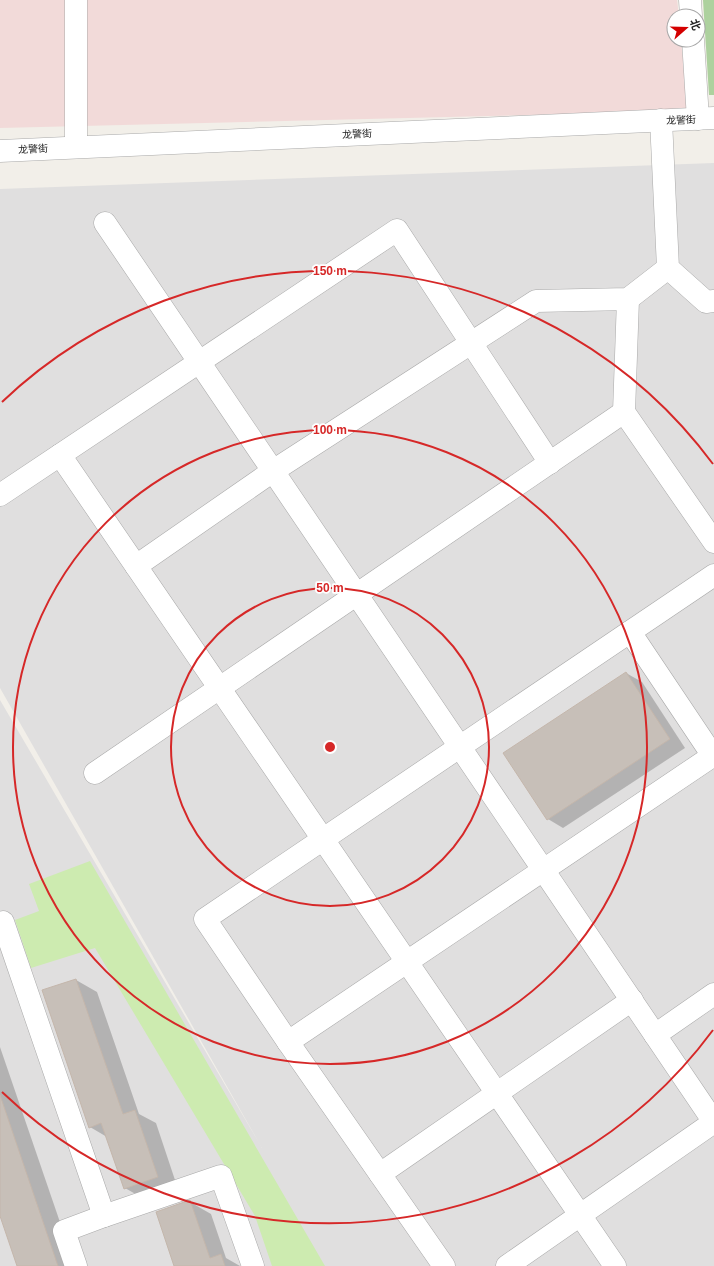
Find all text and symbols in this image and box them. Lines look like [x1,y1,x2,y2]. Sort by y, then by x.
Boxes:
north arrow [666,8,706,48]
text: 北 [688,17,703,32]
street label: 龙警街 [666,114,696,126]
street label: 龙警街 [342,128,372,140]
street label: 龙警街 [18,143,48,155]
text: 150 m [313,264,347,278]
text: 100 m [313,423,347,437]
text: 50 m [316,581,344,595]
centre of rings [323,740,337,754]

